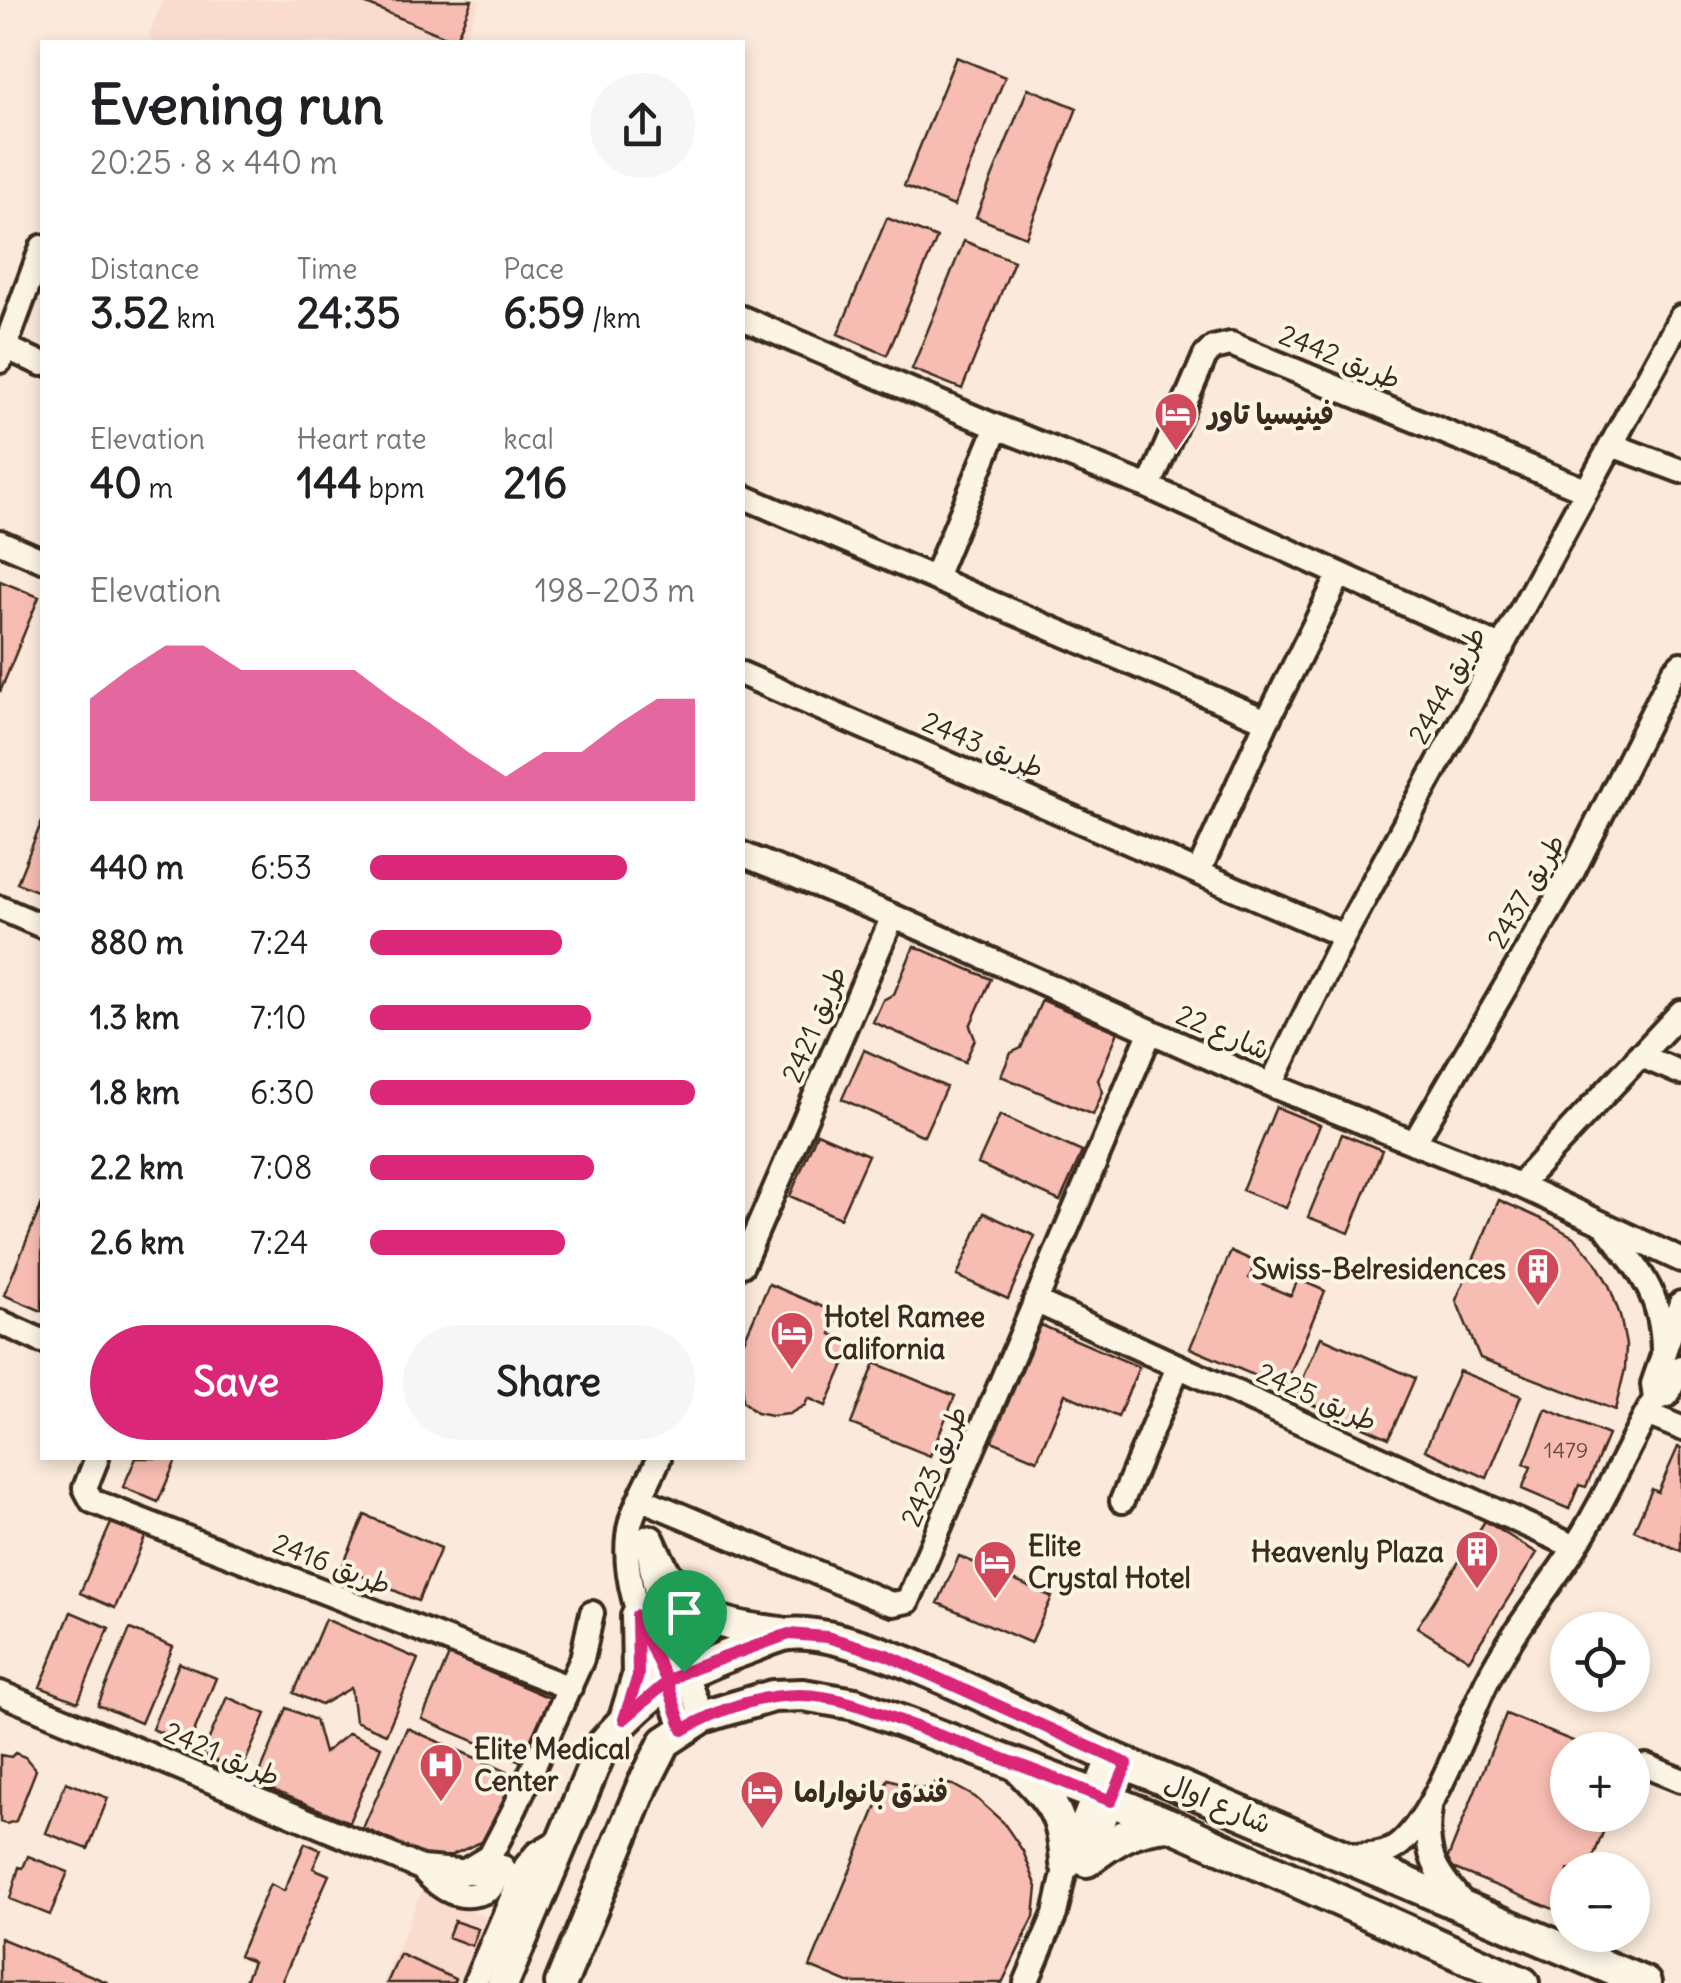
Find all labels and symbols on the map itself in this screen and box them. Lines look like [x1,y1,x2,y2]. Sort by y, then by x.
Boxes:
street label: طريق 2442 [1274,316,1406,398]
hotel icon: فينيسيا تاور [1153,391,1199,452]
place label: فينيسيا تاور [1205,396,1334,432]
street label: طريق 2444 [1400,620,1494,750]
street label: طريق 2443 [917,703,1049,787]
street label: طريق 2437 [1479,827,1573,955]
street label: طريق 2421 [773,960,855,1088]
street label: شارع 22 [1170,996,1275,1070]
building icon: Swiss-Belresidences [1515,1246,1561,1307]
place label: Swiss-Belresidences [1252,1251,1506,1287]
place label: Hotel Ramee California [824,1299,985,1367]
hotel icon: Hotel Ramee California [769,1310,815,1371]
street label: طريق 2425 [1251,1355,1383,1439]
street label: طريق 2423 [892,1400,976,1532]
house number: 1479 [1544,1436,1588,1464]
street label: طريق 2416 [268,1525,396,1603]
place label: Elite Crystal Hotel [1028,1528,1191,1596]
building icon: Heavenly Plaza [1454,1529,1500,1590]
place label: Heavenly Plaza [1251,1534,1444,1570]
hotel icon: Elite Crystal Hotel [972,1539,1018,1600]
pin [642,1570,727,1673]
street label: طريق 2421 [158,1713,286,1795]
place label: Elite Medical Center [474,1731,631,1799]
hospital icon: Elite Medical Center [418,1742,464,1803]
street label: شارع اوال [1158,1764,1277,1843]
hotel icon: فندق بانواراما [739,1769,785,1830]
place label: فندق بانواراما [794,1774,948,1811]

